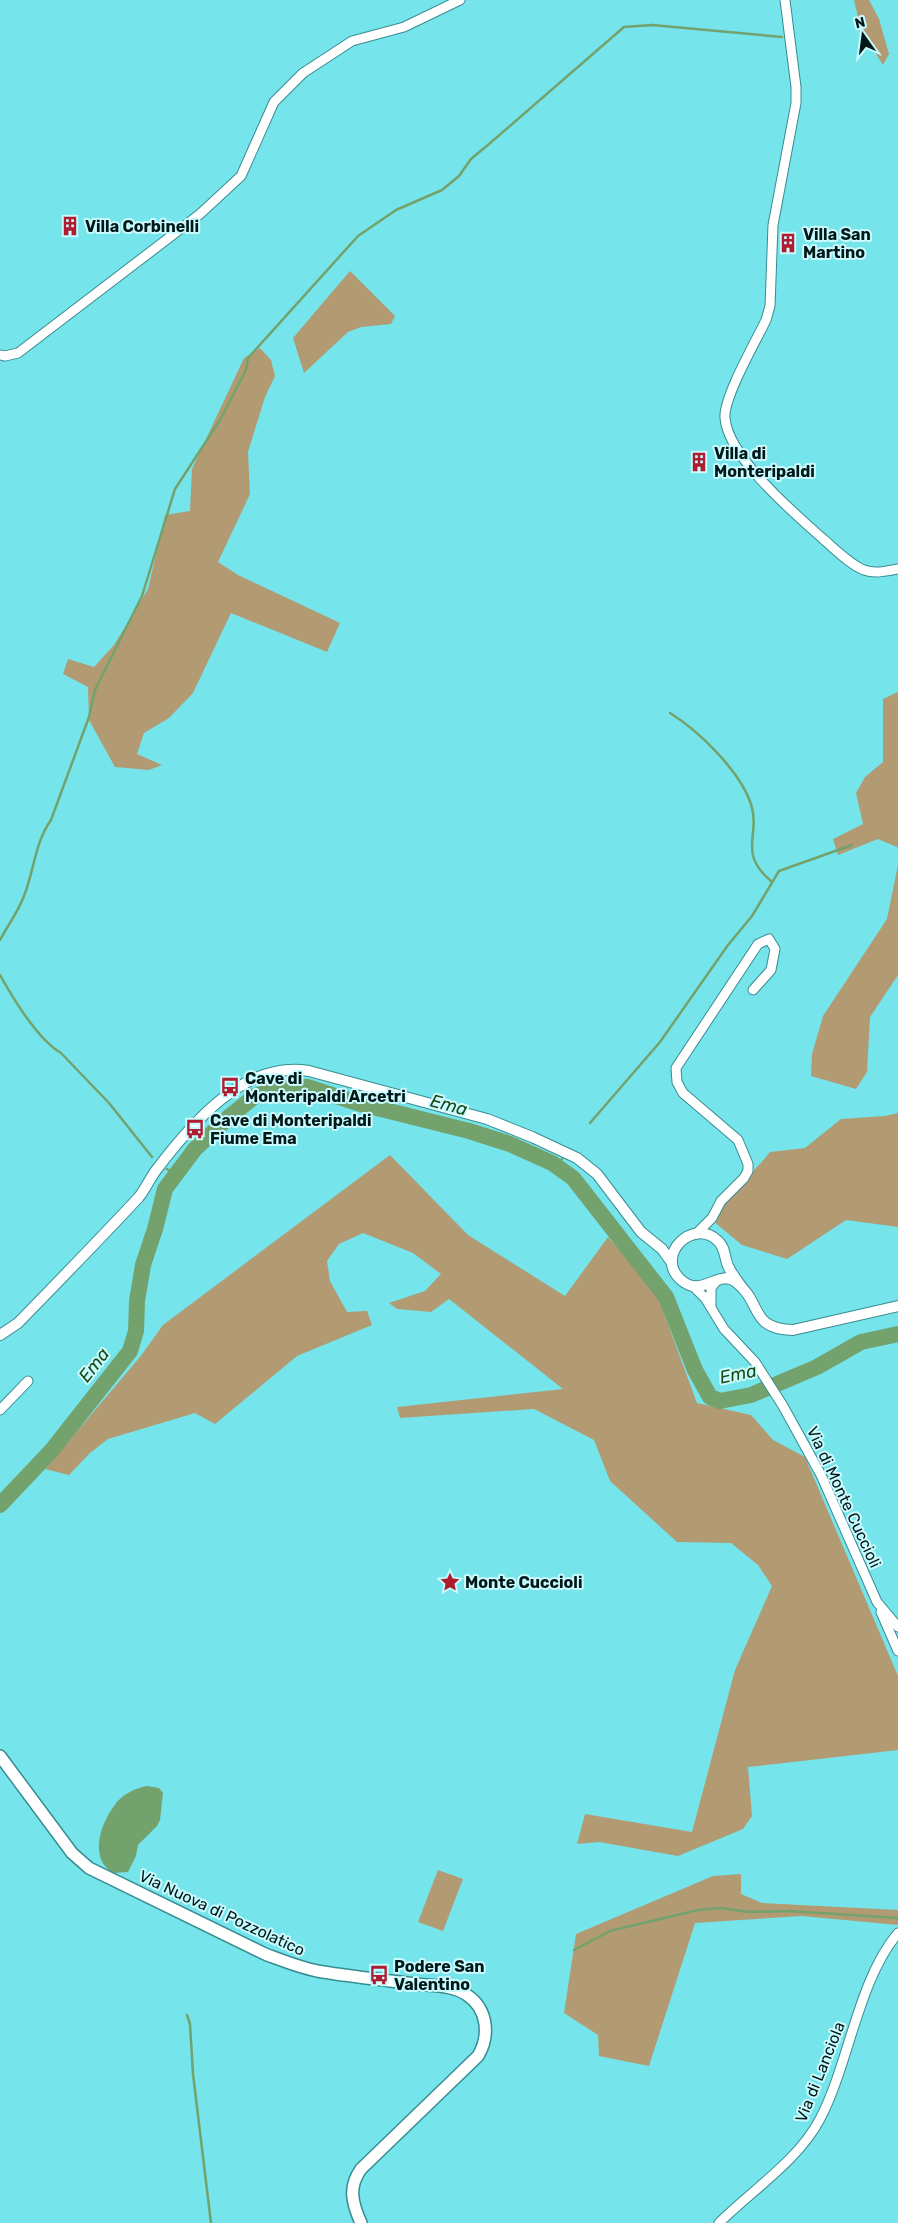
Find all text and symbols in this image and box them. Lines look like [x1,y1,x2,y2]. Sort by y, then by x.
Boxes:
north arrow [838,10,888,60]
text: N [853,13,867,32]
building icon: Villa Corbinelli [59,215,81,237]
place label: Villa Corbinelli [85,217,199,236]
place label: Villa San Martino [803,225,871,262]
building icon: Villa San Martino [777,232,799,254]
place label: Villa di Monteripaldi [714,444,815,481]
building icon: Villa di Monteripaldi [688,451,710,473]
place label: Cave di Monteripaldi Arcetri [245,1069,406,1106]
bus stop icon: Cave di Monteripaldi Arcetri [219,1076,241,1098]
water label: Ema [428,1090,470,1121]
place label: Cave di Monteripaldi Fiume Ema [210,1111,371,1148]
bus stop icon: Cave di Monteripaldi Fiume Ema [184,1118,206,1140]
water label: Ema [74,1343,114,1387]
water label: Ema [717,1359,759,1389]
street label: Via di Monte Cuccioli [803,1423,885,1571]
place icon: Monte Cuccioli [439,1571,461,1593]
place label: Monte Cuccioli [465,1573,582,1592]
street label: Via Nuova di Pozzolatico [136,1866,308,1960]
place label: Podere San Valentino [394,1957,485,1994]
bus stop icon: Podere San Valentino [368,1964,390,1986]
street label: Via di Lanciola [791,2019,849,2125]

